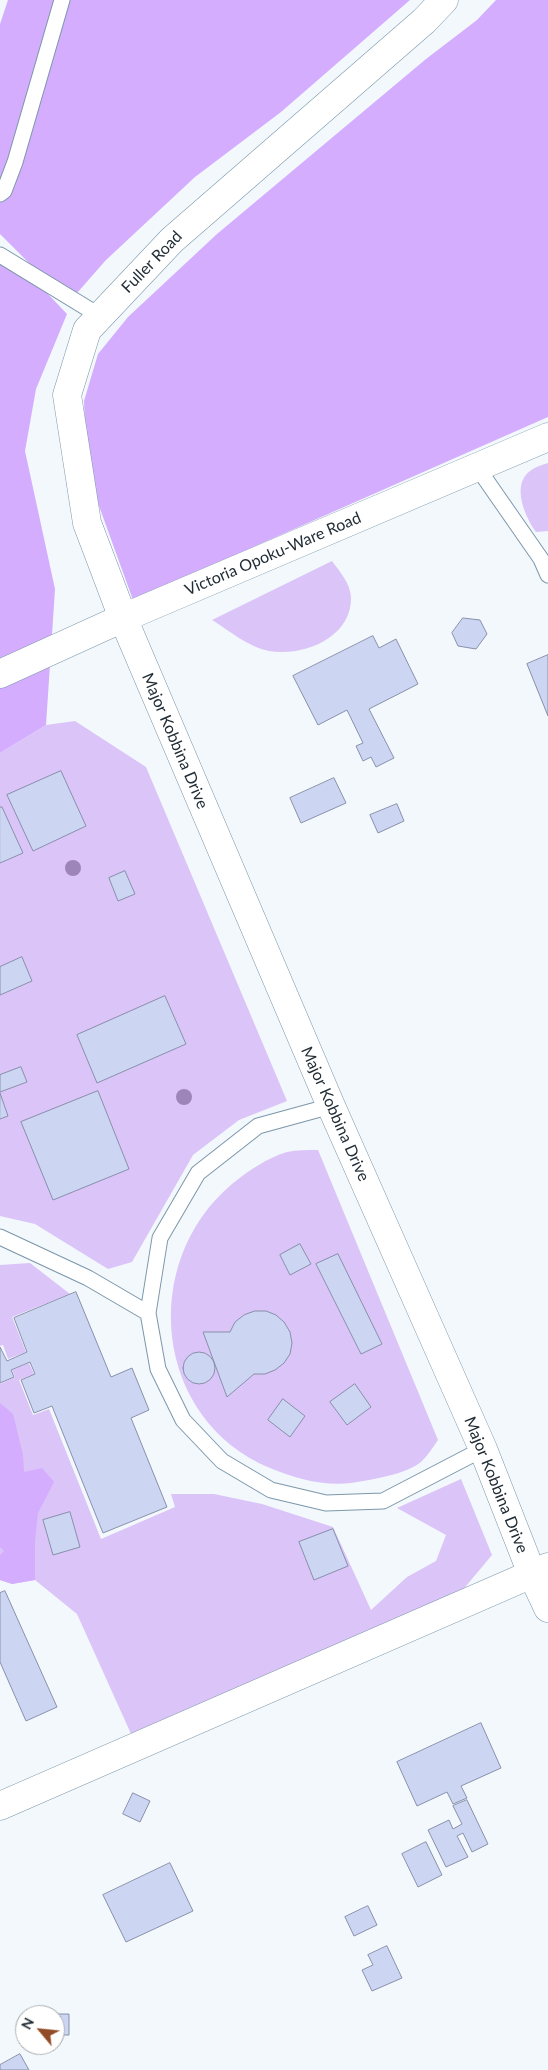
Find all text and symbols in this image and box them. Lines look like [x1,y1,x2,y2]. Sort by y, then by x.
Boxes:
street label: Fuller Road [118,227,186,297]
street label: Victoria Opoku-Ware Road [182,508,364,600]
street label: Major Kobbina Drive [138,670,212,812]
street label: Major Kobbina Drive [297,1044,373,1184]
street label: Major Kobbina Drive [460,1414,532,1556]
north arrow [15,2005,65,2055]
text: N [17,2014,37,2032]

